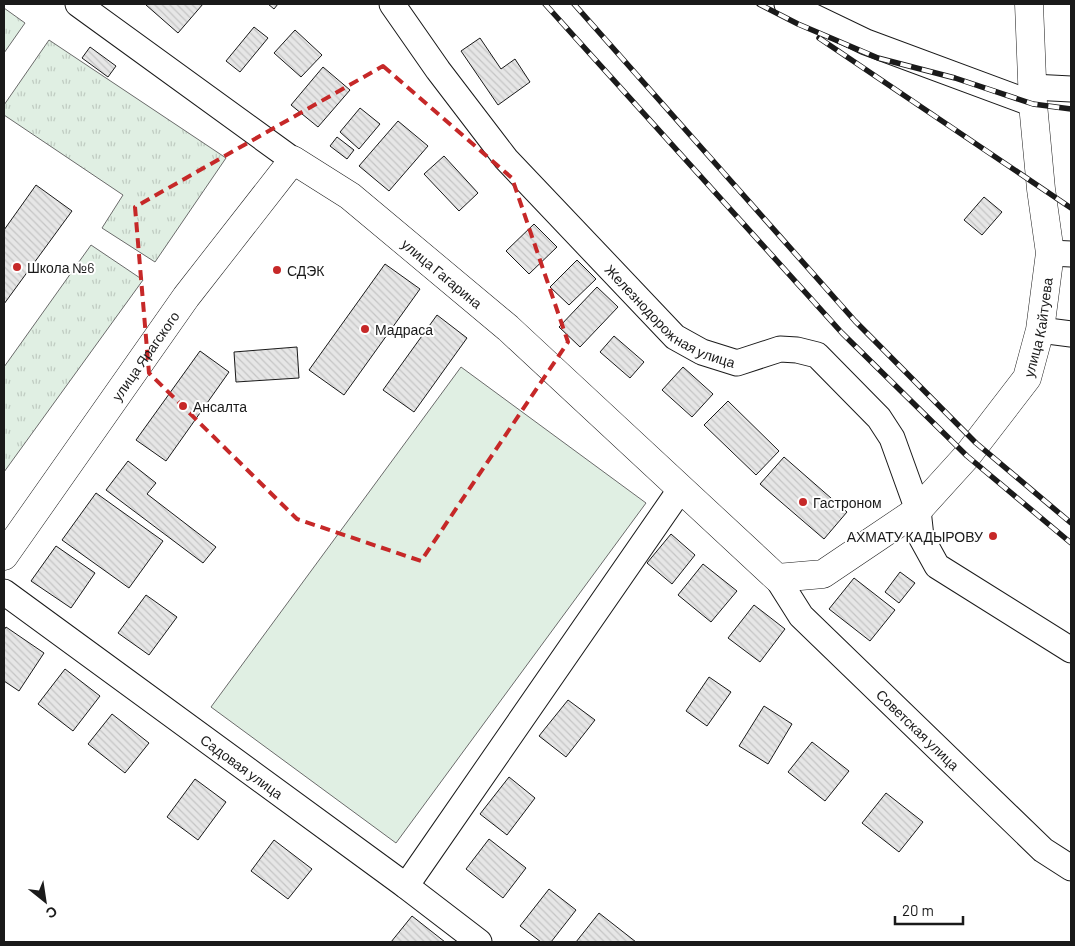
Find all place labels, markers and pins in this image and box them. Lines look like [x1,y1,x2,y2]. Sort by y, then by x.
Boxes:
place label: Школа №6 [27,259,95,276]
marker: Школа №6 [11,261,23,273]
place label: СДЭК [287,262,325,279]
marker: СДЭК [271,264,283,276]
place label: Мадраса [375,321,433,338]
marker: Мадраса [359,323,371,335]
place label: Ансалта [193,398,247,415]
marker: Ансалта [177,400,189,412]
place label: Гастроном [813,494,882,511]
marker: Гастроном [797,496,809,508]
place label: АХМАТУ КАДЫРОВУ [847,528,983,545]
marker: АХМАТУ КАДЫРОВУ [987,530,999,542]

